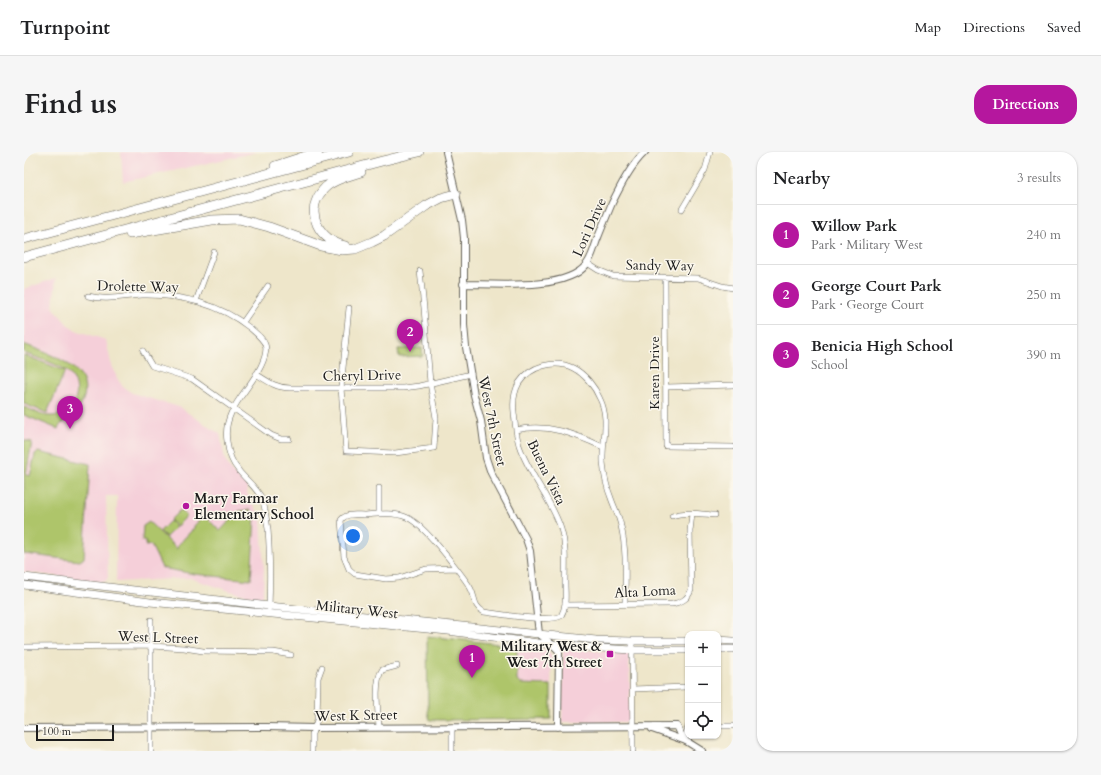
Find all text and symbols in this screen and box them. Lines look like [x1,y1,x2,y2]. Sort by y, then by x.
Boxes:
text: Turnpoint [20,15,110,41]
text: Map [915,18,941,37]
text: Directions [963,18,1025,37]
text: Saved [1047,18,1081,37]
text: Find us [24,85,117,123]
button: Directions [974,85,1077,124]
text: Nearby [773,167,830,190]
text: 3 results [1017,169,1061,187]
street label: Lori Drive [568,195,611,260]
text: Willow Park [811,216,897,236]
text: 1 [783,226,789,244]
text: 240 m [1027,226,1061,244]
text: Park · Military West [811,236,923,254]
street label: Sandy Way [626,255,695,276]
street label: Drolette Way [97,276,180,297]
text: George Court Park [811,276,942,296]
text: 2 [783,286,789,304]
text: 250 m [1027,286,1061,304]
text: Park · George Court [811,296,924,314]
pin: 2 [397,319,423,352]
street label: Karen Drive [645,336,664,410]
text: Benicia High School [811,336,953,356]
text: 3 [783,346,789,364]
text: 390 m [1027,346,1061,364]
text: School [811,356,848,374]
street label: Cheryl Drive [323,365,401,386]
street label: West 7th Street [474,373,511,468]
pin: 3 [57,396,83,429]
street label: Buena Vista [523,436,571,508]
place label: Mary Farmar Elementary School [194,489,314,524]
marker: Mary Farmar Elementary School [181,501,191,511]
your location [343,526,363,546]
street label: Alta Loma [614,580,676,603]
street label: Military West [315,596,399,623]
street label: West L Street [116,627,199,648]
map controls [685,631,721,739]
button: + [685,631,721,667]
place label: Military West & West 7th Street [500,637,602,672]
pin: 1 [459,645,485,678]
marker: Military West & West 7th Street [605,649,615,659]
button: − [685,667,721,703]
button: locate [685,703,721,739]
street label: West K Street [314,705,398,726]
scale bar [36,723,114,742]
text: 100 m [42,724,71,739]

